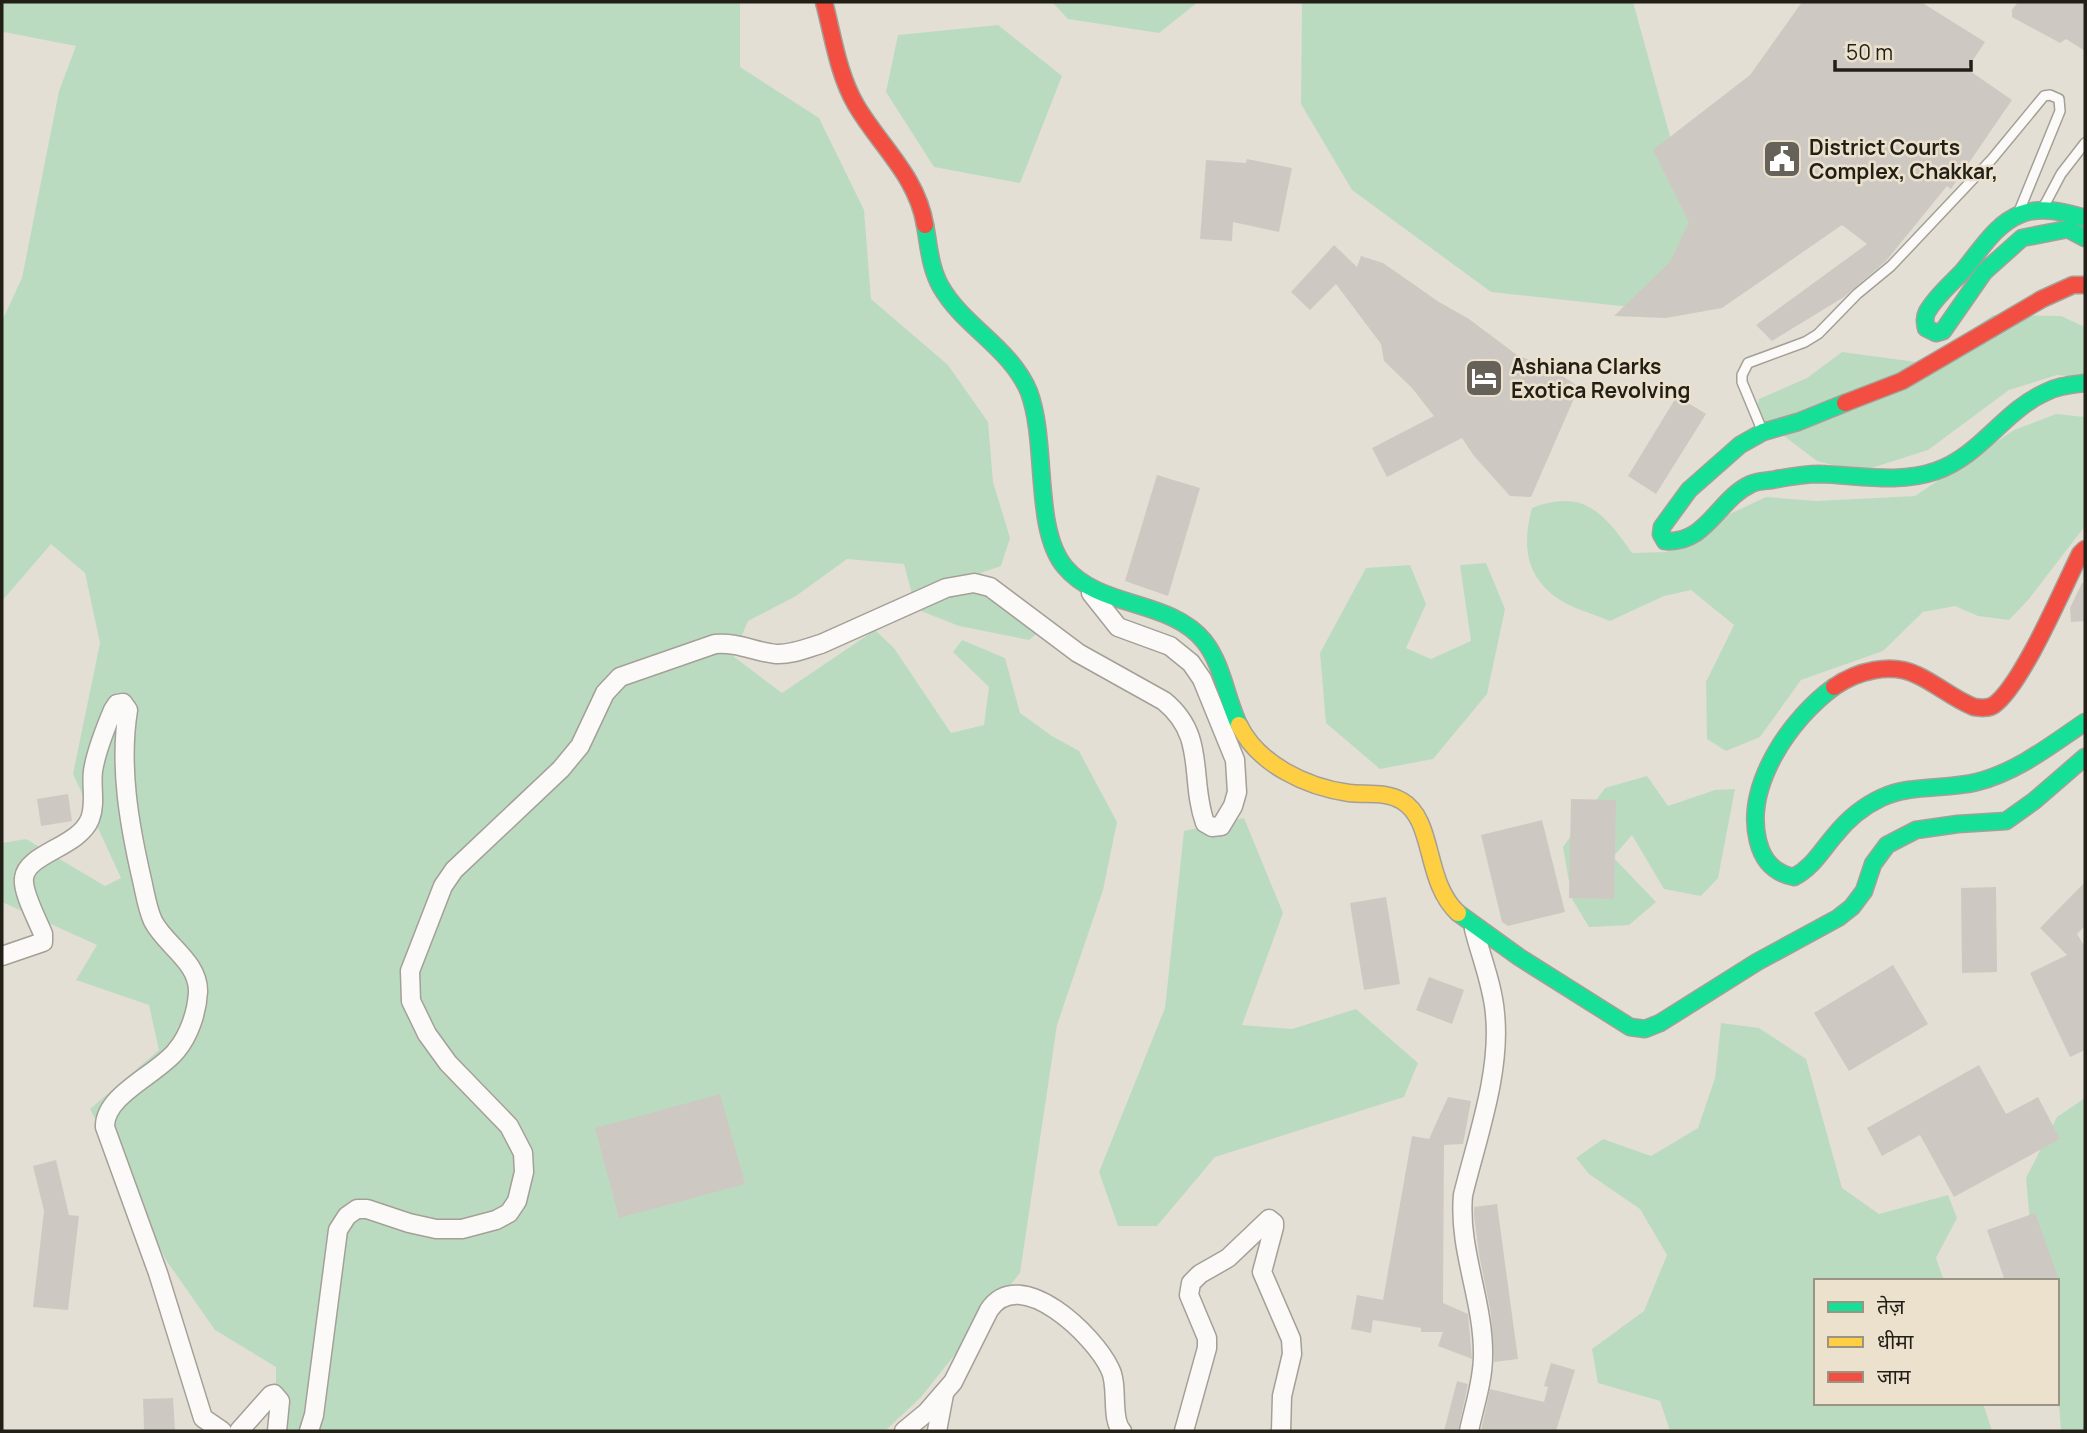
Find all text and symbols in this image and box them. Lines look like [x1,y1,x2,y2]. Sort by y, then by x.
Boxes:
scale bar [1835,28,1972,72]
text: 50 m [1846,38,1893,66]
place label: District Courts Complex, Chakkar, [1809,133,1998,185]
public building icon: District Courts Complex, Chakkar, [1761,138,1803,180]
place label: Ashiana Clarks Exotica Revolving [1511,352,1690,404]
hotel icon: Ashiana Clarks Exotica Revolving [1463,357,1505,399]
legend [1814,1279,2059,1405]
text: तेज़ [1877,1292,1905,1320]
text: धीमा [1877,1327,1914,1355]
text: जाम [1877,1362,1911,1390]

